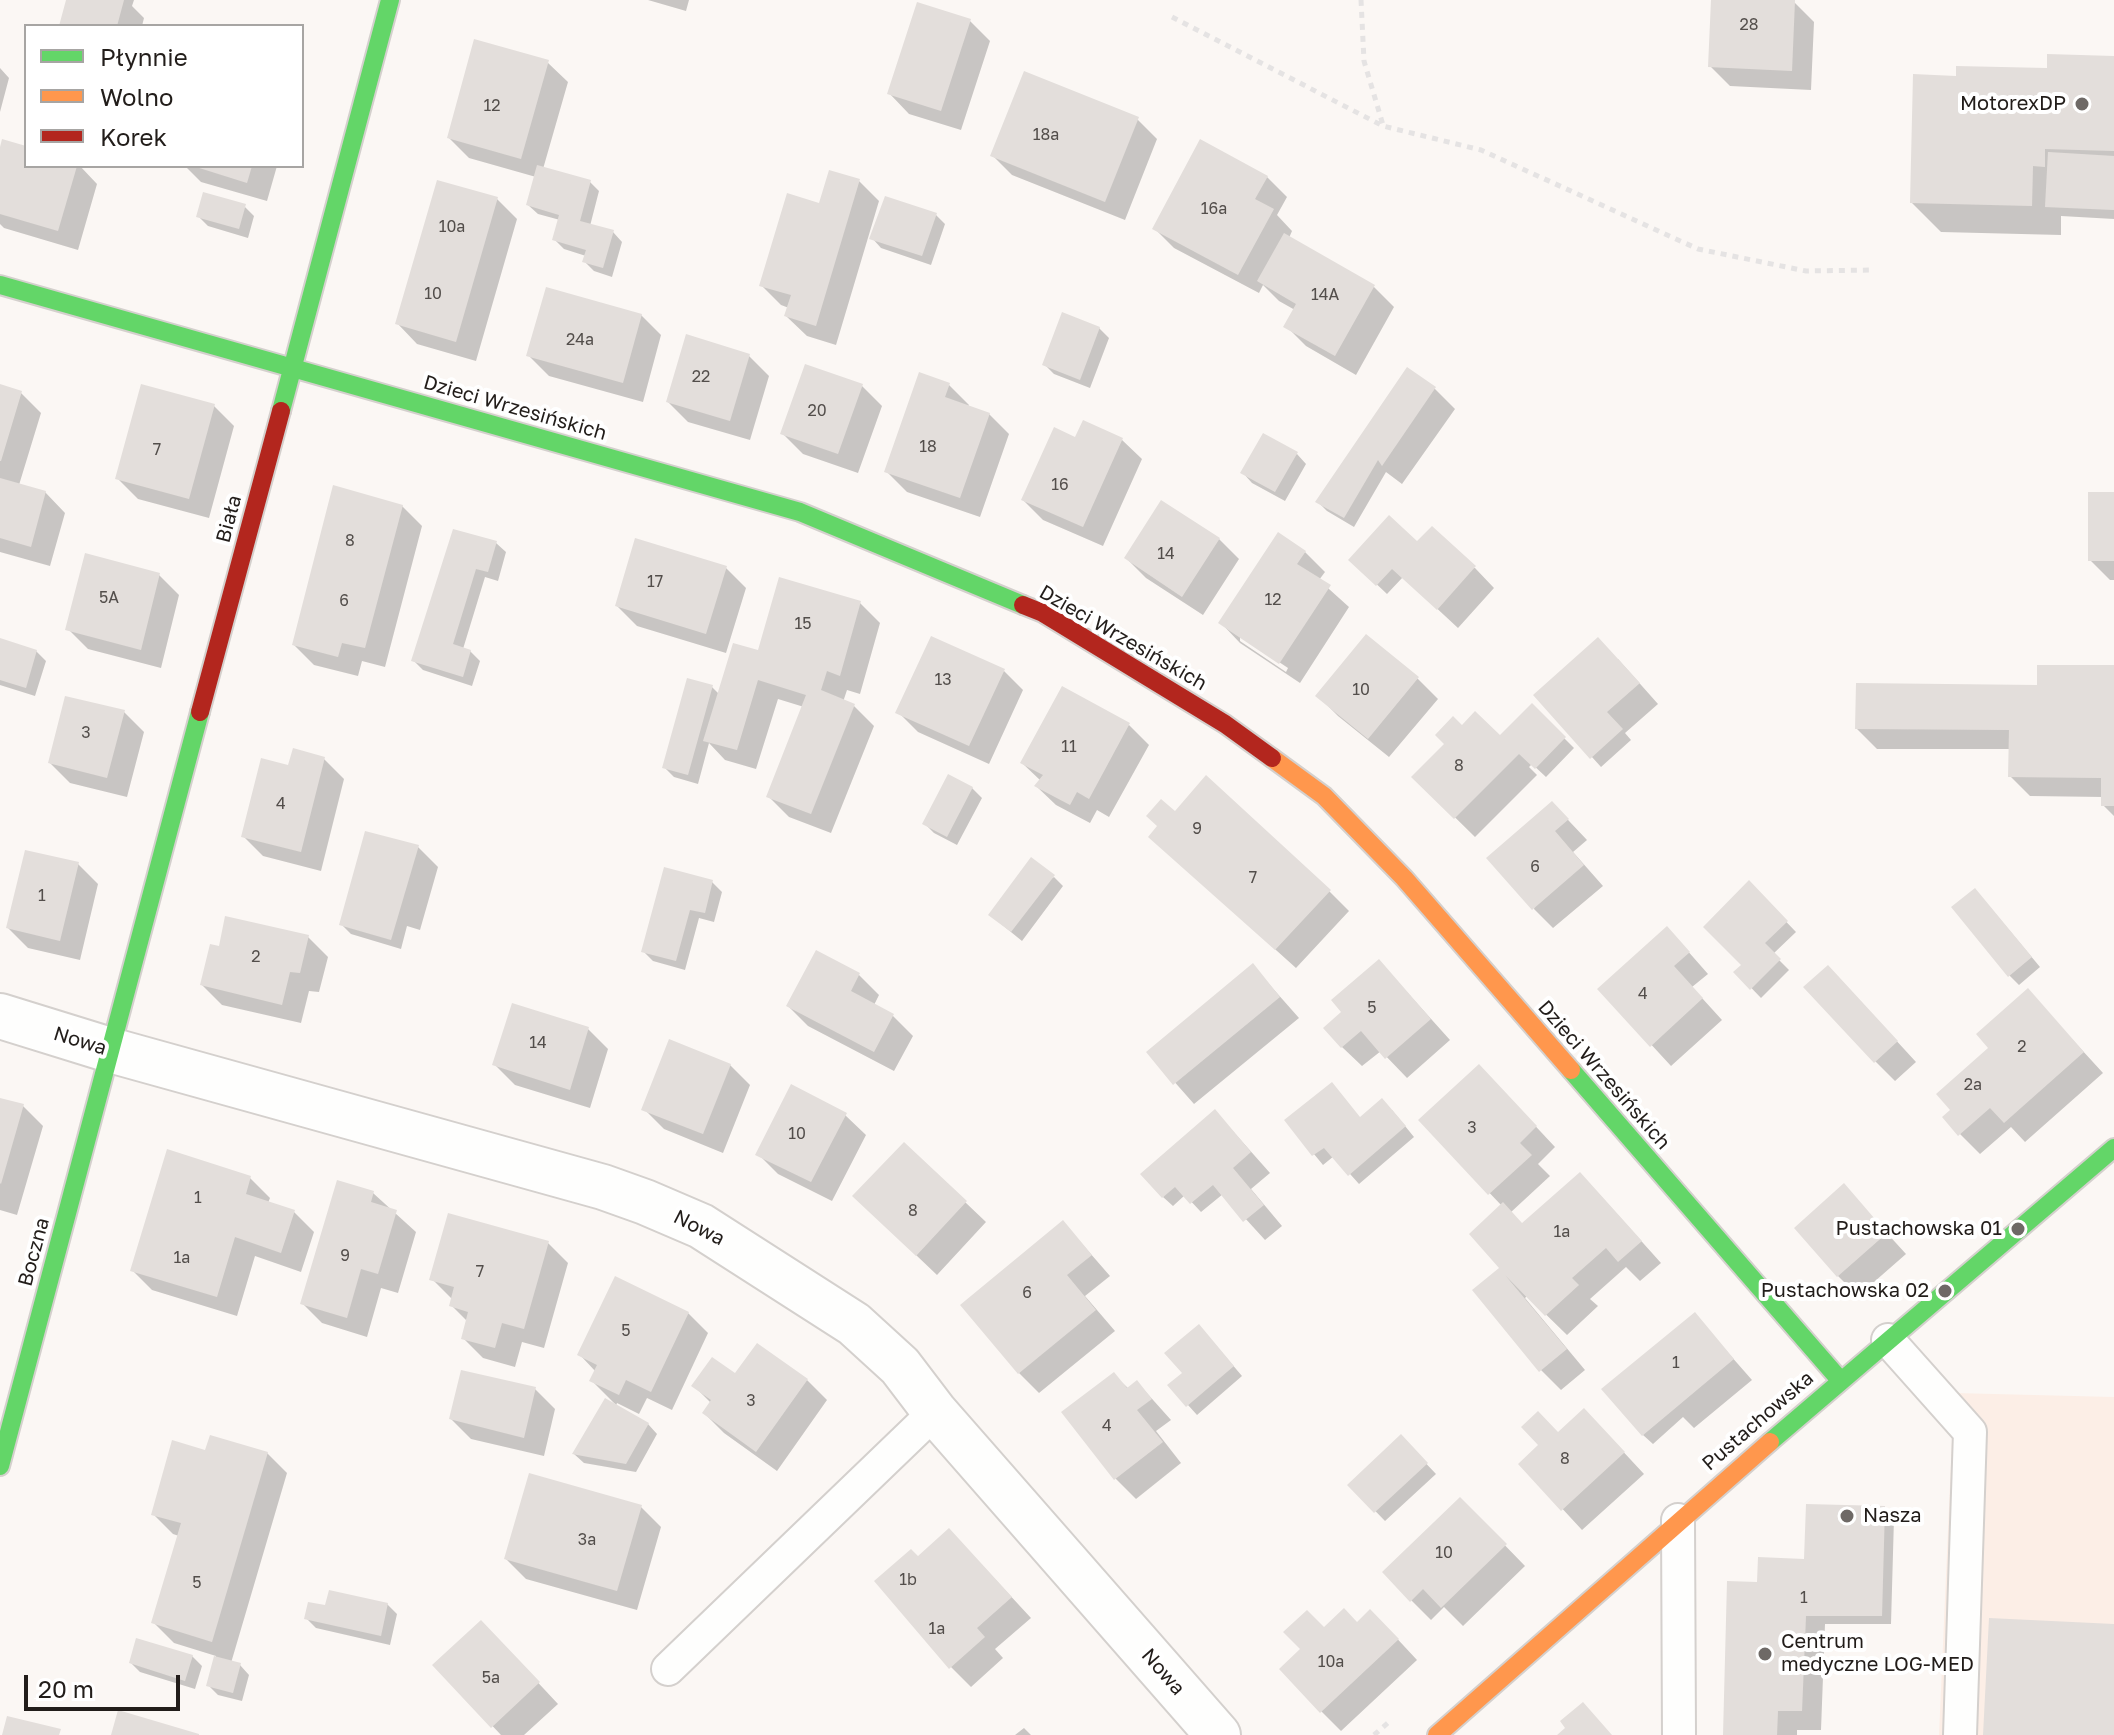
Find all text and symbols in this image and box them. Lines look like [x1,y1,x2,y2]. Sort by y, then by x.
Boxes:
house number: 28 [1739,15,1759,35]
legend [24,24,304,168]
text: Płynnie [100,42,188,71]
text: Wolno [100,82,173,111]
place label: MotorexDP [1960,92,2066,116]
marker: MotorexDP [2073,95,2091,113]
house number: 12 [483,96,501,116]
text: Korek [100,122,167,151]
house number: 18a [1033,125,1059,145]
house number: 16a [1201,199,1227,219]
house number: 10a [439,217,465,237]
house number: 10 [424,284,442,304]
house number: 14A [1311,285,1339,305]
house number: 24a [566,330,594,350]
house number: 22 [692,367,710,387]
street label: Dzieci Wrzesińskich [421,370,609,446]
house number: 20 [807,401,827,421]
house number: 18 [919,437,937,457]
house number: 7 [153,440,161,460]
house number: 16 [1051,475,1069,495]
street label: Biała [211,493,247,545]
house number: 8 [345,531,355,551]
house number: 14 [1157,544,1175,564]
house number: 17 [647,572,663,592]
street label: Dzieci Wrzesińskich [1035,580,1211,696]
house number: 5A [99,588,119,608]
house number: 12 [1264,590,1282,610]
house number: 6 [339,591,349,611]
house number: 15 [794,614,812,634]
house number: 13 [934,670,952,690]
house number: 10 [1352,680,1370,700]
house number: 3 [81,723,91,743]
house number: 11 [1061,737,1077,757]
house number: 8 [1454,756,1464,776]
house number: 4 [276,794,286,814]
house number: 9 [1192,819,1202,839]
house number: 6 [1530,857,1540,877]
house number: 7 [1249,868,1257,888]
house number: 1 [38,886,46,906]
house number: 2 [251,947,261,967]
house number: 4 [1638,984,1648,1004]
street label: Dzieci Wrzesińskich [1533,996,1675,1154]
house number: 5 [1367,998,1377,1018]
street label: Nowa [51,1022,109,1060]
house number: 14 [529,1033,547,1053]
house number: 2 [2017,1037,2027,1057]
house number: 2a [1964,1075,1982,1095]
house number: 3 [1467,1118,1477,1138]
house number: 10 [788,1124,806,1144]
house number: 1 [194,1188,202,1208]
house number: 8 [908,1201,918,1221]
street label: Nowa [669,1205,729,1251]
street label: Boczna [13,1215,55,1289]
place label: Pustachowska 01 [1836,1217,2002,1241]
marker: Pustachowska 01 [2009,1220,2027,1238]
house number: 1a [1554,1222,1570,1242]
house number: 9 [340,1246,350,1266]
house number: 1a [174,1248,190,1268]
house number: 7 [476,1262,484,1282]
place label: Pustachowska 02 [1761,1279,1929,1303]
marker: Pustachowska 02 [1936,1282,1954,1300]
house number: 6 [1022,1283,1032,1303]
house number: 5 [621,1321,631,1341]
house number: 1 [1672,1353,1680,1373]
street label: Pustachowska [1698,1366,1818,1476]
house number: 3 [746,1391,756,1411]
house number: 4 [1102,1416,1112,1436]
house number: 8 [1560,1449,1570,1469]
place label: Nasza [1863,1504,1922,1528]
marker: Nasza [1838,1507,1856,1525]
house number: 3a [578,1530,596,1550]
house number: 10 [1435,1543,1453,1563]
house number: 1b [899,1570,917,1590]
house number: 5 [192,1573,202,1593]
house number: 1 [1800,1588,1808,1608]
house number: 1a [929,1619,945,1639]
place label: Centrum medyczne LOG-MED [1781,1630,1974,1677]
street label: Nowa [1136,1644,1190,1700]
marker: Centrum medyczne LOG-MED [1756,1645,1774,1663]
house number: 10a [1318,1652,1344,1672]
scale bar [28,1659,184,1709]
house number: 5a [482,1668,500,1688]
text: 20 m [38,1674,94,1703]

